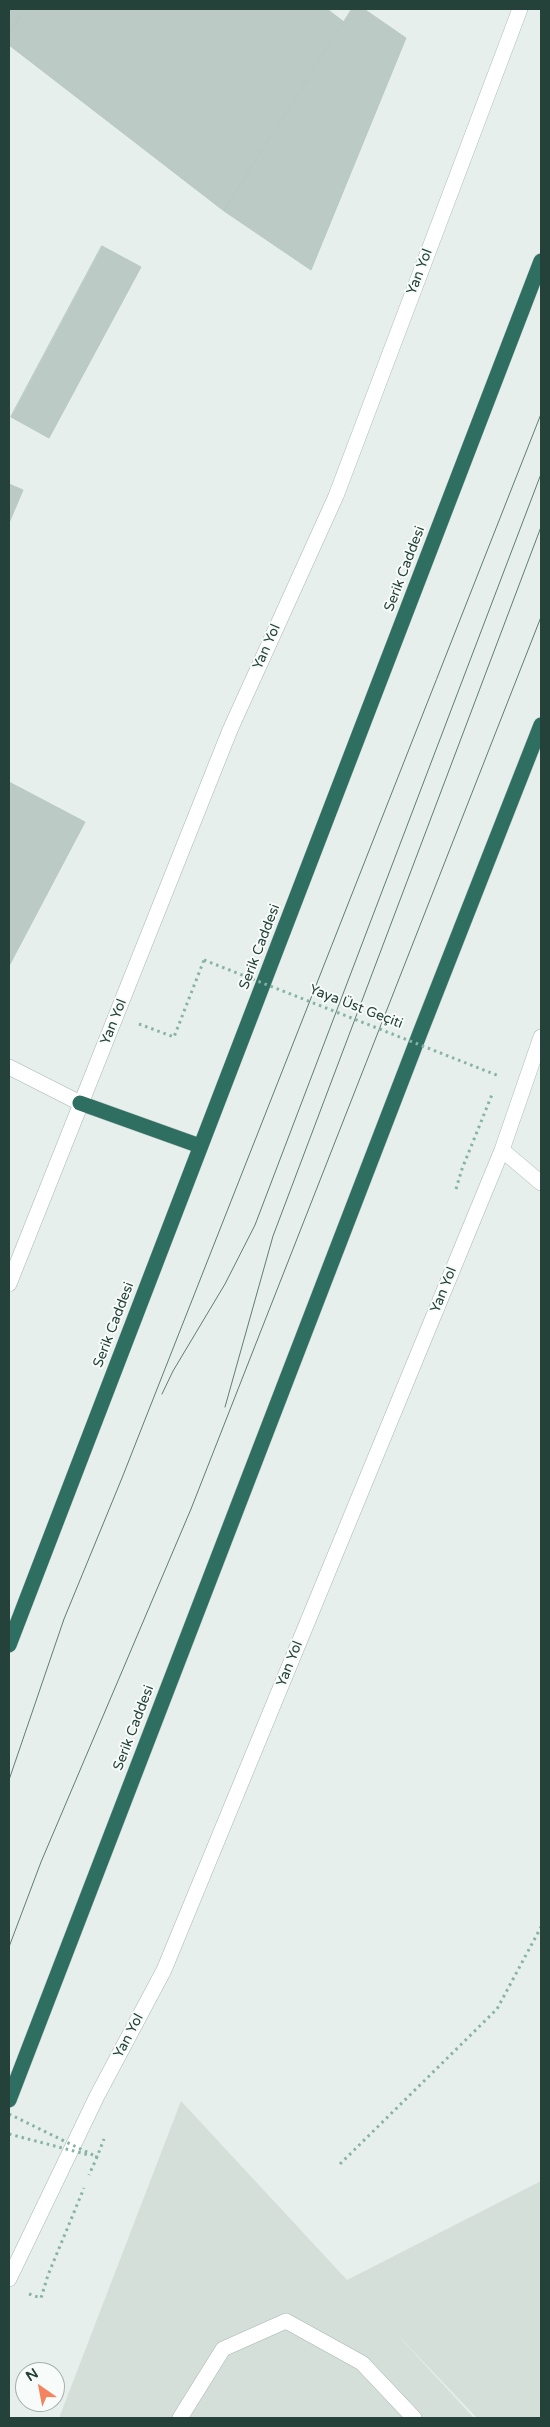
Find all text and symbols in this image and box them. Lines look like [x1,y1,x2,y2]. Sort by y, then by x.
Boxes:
street label: Yan Yol [404,247,436,297]
street label: Serik Caddesi [381,524,429,614]
street label: Yan Yol [250,622,284,672]
street label: Serik Caddesi [236,902,284,992]
street label: Yaya Üst Geçiti [307,981,405,1033]
street label: Yan Yol [97,997,131,1047]
street label: Yan Yol [427,1265,461,1315]
street label: Serik Caddesi [90,1280,138,1370]
street label: Yan Yol [273,1639,307,1689]
street label: Serik Caddesi [110,1683,158,1773]
street label: Yan Yol [110,2011,148,2061]
north arrow [15,2362,65,2412]
text: N [23,2365,41,2385]

